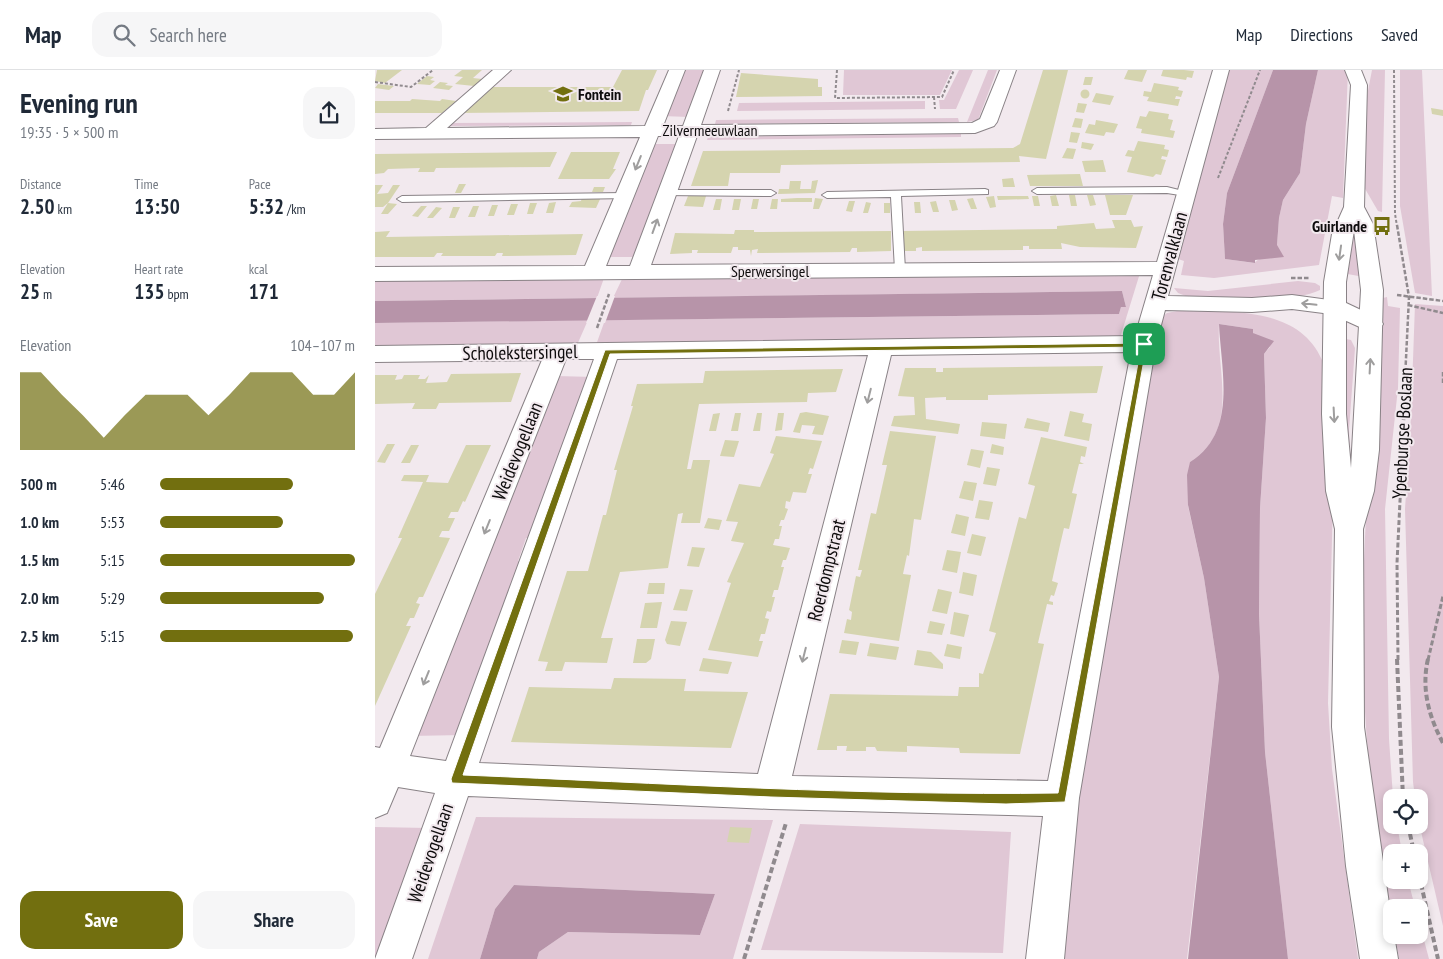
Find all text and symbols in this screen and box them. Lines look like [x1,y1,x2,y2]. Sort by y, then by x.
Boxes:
search box [92,12,442,57]
text: Map [25,19,62,50]
icon: search [110,21,138,49]
text: Search here [150,23,227,47]
text: Map [1236,23,1262,46]
text: Directions [1290,23,1353,46]
text: Saved [1381,23,1418,46]
school or university icon: Fontein [552,83,574,105]
text: Evening run [20,84,138,121]
place label: Fontein [578,84,621,104]
button: share [303,87,355,139]
street label: Zilvermeeuwlaan [663,120,757,140]
text: 19:35 · 5 × 500 m [20,122,118,142]
one-way arrow [632,156,641,171]
text: Distance [20,175,61,193]
text: Time [134,175,159,193]
text: Pace [249,175,271,193]
text: 2.50 [20,193,55,220]
text: 13:50 [134,193,180,220]
text: 5:32 [249,193,284,220]
text: km [55,200,72,218]
text: /km [284,200,306,218]
street label: Torenvalklaan [1146,209,1192,303]
bus stop icon: Guirlande [1371,215,1393,237]
place label: Guirlande [1312,216,1367,236]
one-way arrow [650,218,660,234]
one-way arrow [1334,245,1344,261]
text: Elevation [20,260,65,278]
text: Heart rate [134,260,183,278]
text: kcal [249,260,268,278]
street label: Sperwersingel [731,261,809,281]
text: 25 [20,278,40,305]
text: 135 [134,278,164,305]
text: 171 [249,278,279,305]
text: m [40,285,52,303]
text: bpm [164,285,189,303]
one-way arrow [1302,299,1318,309]
pin [1123,323,1165,365]
icon: arrive [1130,330,1158,358]
text: Elevation [20,335,71,355]
text: 104–107 m [290,335,355,355]
street label: Scholekstersingel [462,339,578,365]
one-way arrow [1365,358,1374,374]
street label: Ypenburgse Boslaan [1387,367,1417,499]
one-way arrow [864,387,874,403]
street label: Weidevogellaan [486,398,548,504]
one-way arrow [1329,406,1339,423]
text: 500 m [20,474,57,494]
text: 5:46 [100,474,125,494]
text: 1.0 km [20,512,59,532]
text: 5:53 [100,512,125,532]
street label: Roerdompstraat [802,516,850,623]
one-way arrow [481,519,491,534]
text: 1.5 km [20,550,59,570]
text: 5:15 [100,550,125,570]
text: 2.0 km [20,588,59,608]
text: 5:29 [100,588,125,608]
text: 2.5 km [20,626,59,646]
text: 5:15 [100,626,125,646]
one-way arrow [799,647,808,663]
one-way arrow [420,670,429,685]
map controls [1383,789,1428,944]
button: locate [1383,789,1428,834]
street label: Weidevogellaan [402,800,458,906]
button: + [1383,844,1428,889]
button: Save [20,891,183,949]
button: Share [193,891,355,949]
button: − [1383,899,1428,944]

